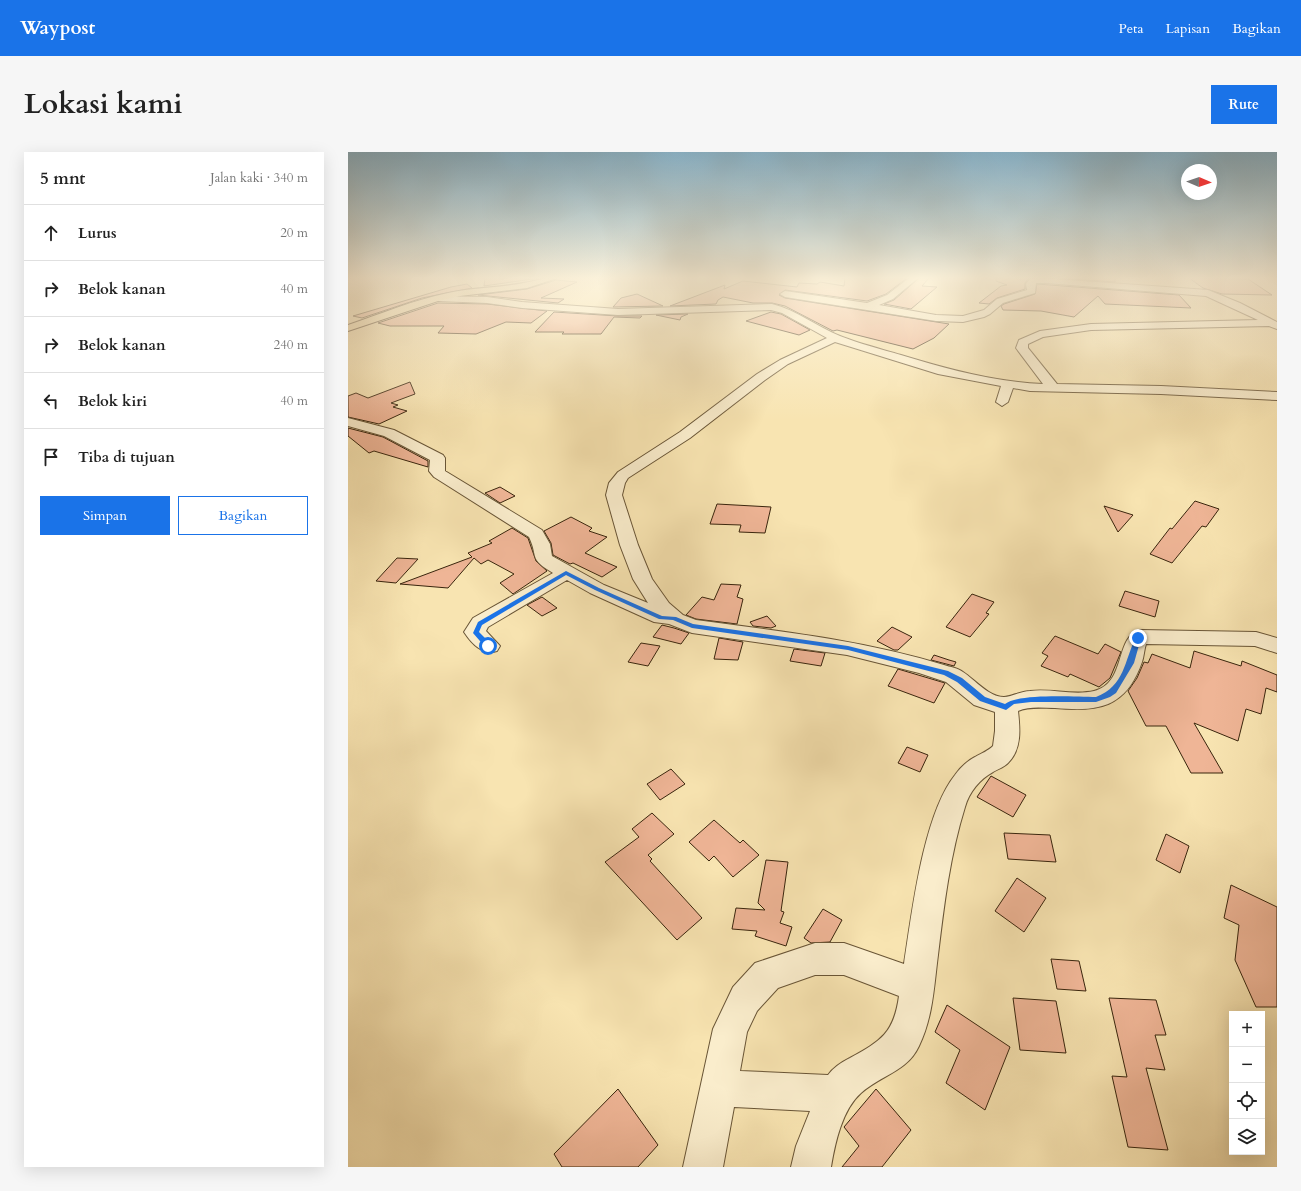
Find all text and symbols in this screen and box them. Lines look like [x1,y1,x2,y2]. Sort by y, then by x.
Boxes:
text: Waypost [20,15,95,41]
text: Peta [1118,19,1144,38]
text: Lapisan [1166,19,1210,38]
text: Bagikan [1232,19,1281,38]
text: Lokasi kami [24,85,182,123]
button: Rute [1211,85,1277,124]
north arrow [1181,164,1217,200]
text: 5 mnt [40,167,85,190]
text: Jalan kaki · 340 m [210,169,308,187]
icon: ahead [40,222,62,244]
text: Lurus [78,223,117,243]
text: 20 m [280,224,308,242]
icon: right [40,278,62,300]
text: Belok kanan [78,279,166,299]
text: 40 m [280,280,308,298]
icon: right [40,334,62,356]
text: Belok kanan [78,335,166,355]
text: 240 m [274,336,308,354]
icon: left [40,390,62,412]
text: Belok kiri [78,391,147,411]
text: 40 m [280,392,308,410]
icon: arrive [40,446,62,468]
text: Tiba di tujuan [78,447,175,467]
button: Simpan [40,496,170,535]
button: Bagikan [178,496,308,535]
route end [1129,629,1147,647]
route start [479,637,497,655]
map controls [1229,1011,1265,1155]
button: + [1229,1011,1265,1047]
button: − [1229,1047,1265,1083]
button: locate [1229,1083,1265,1119]
button: layers [1229,1119,1265,1155]

